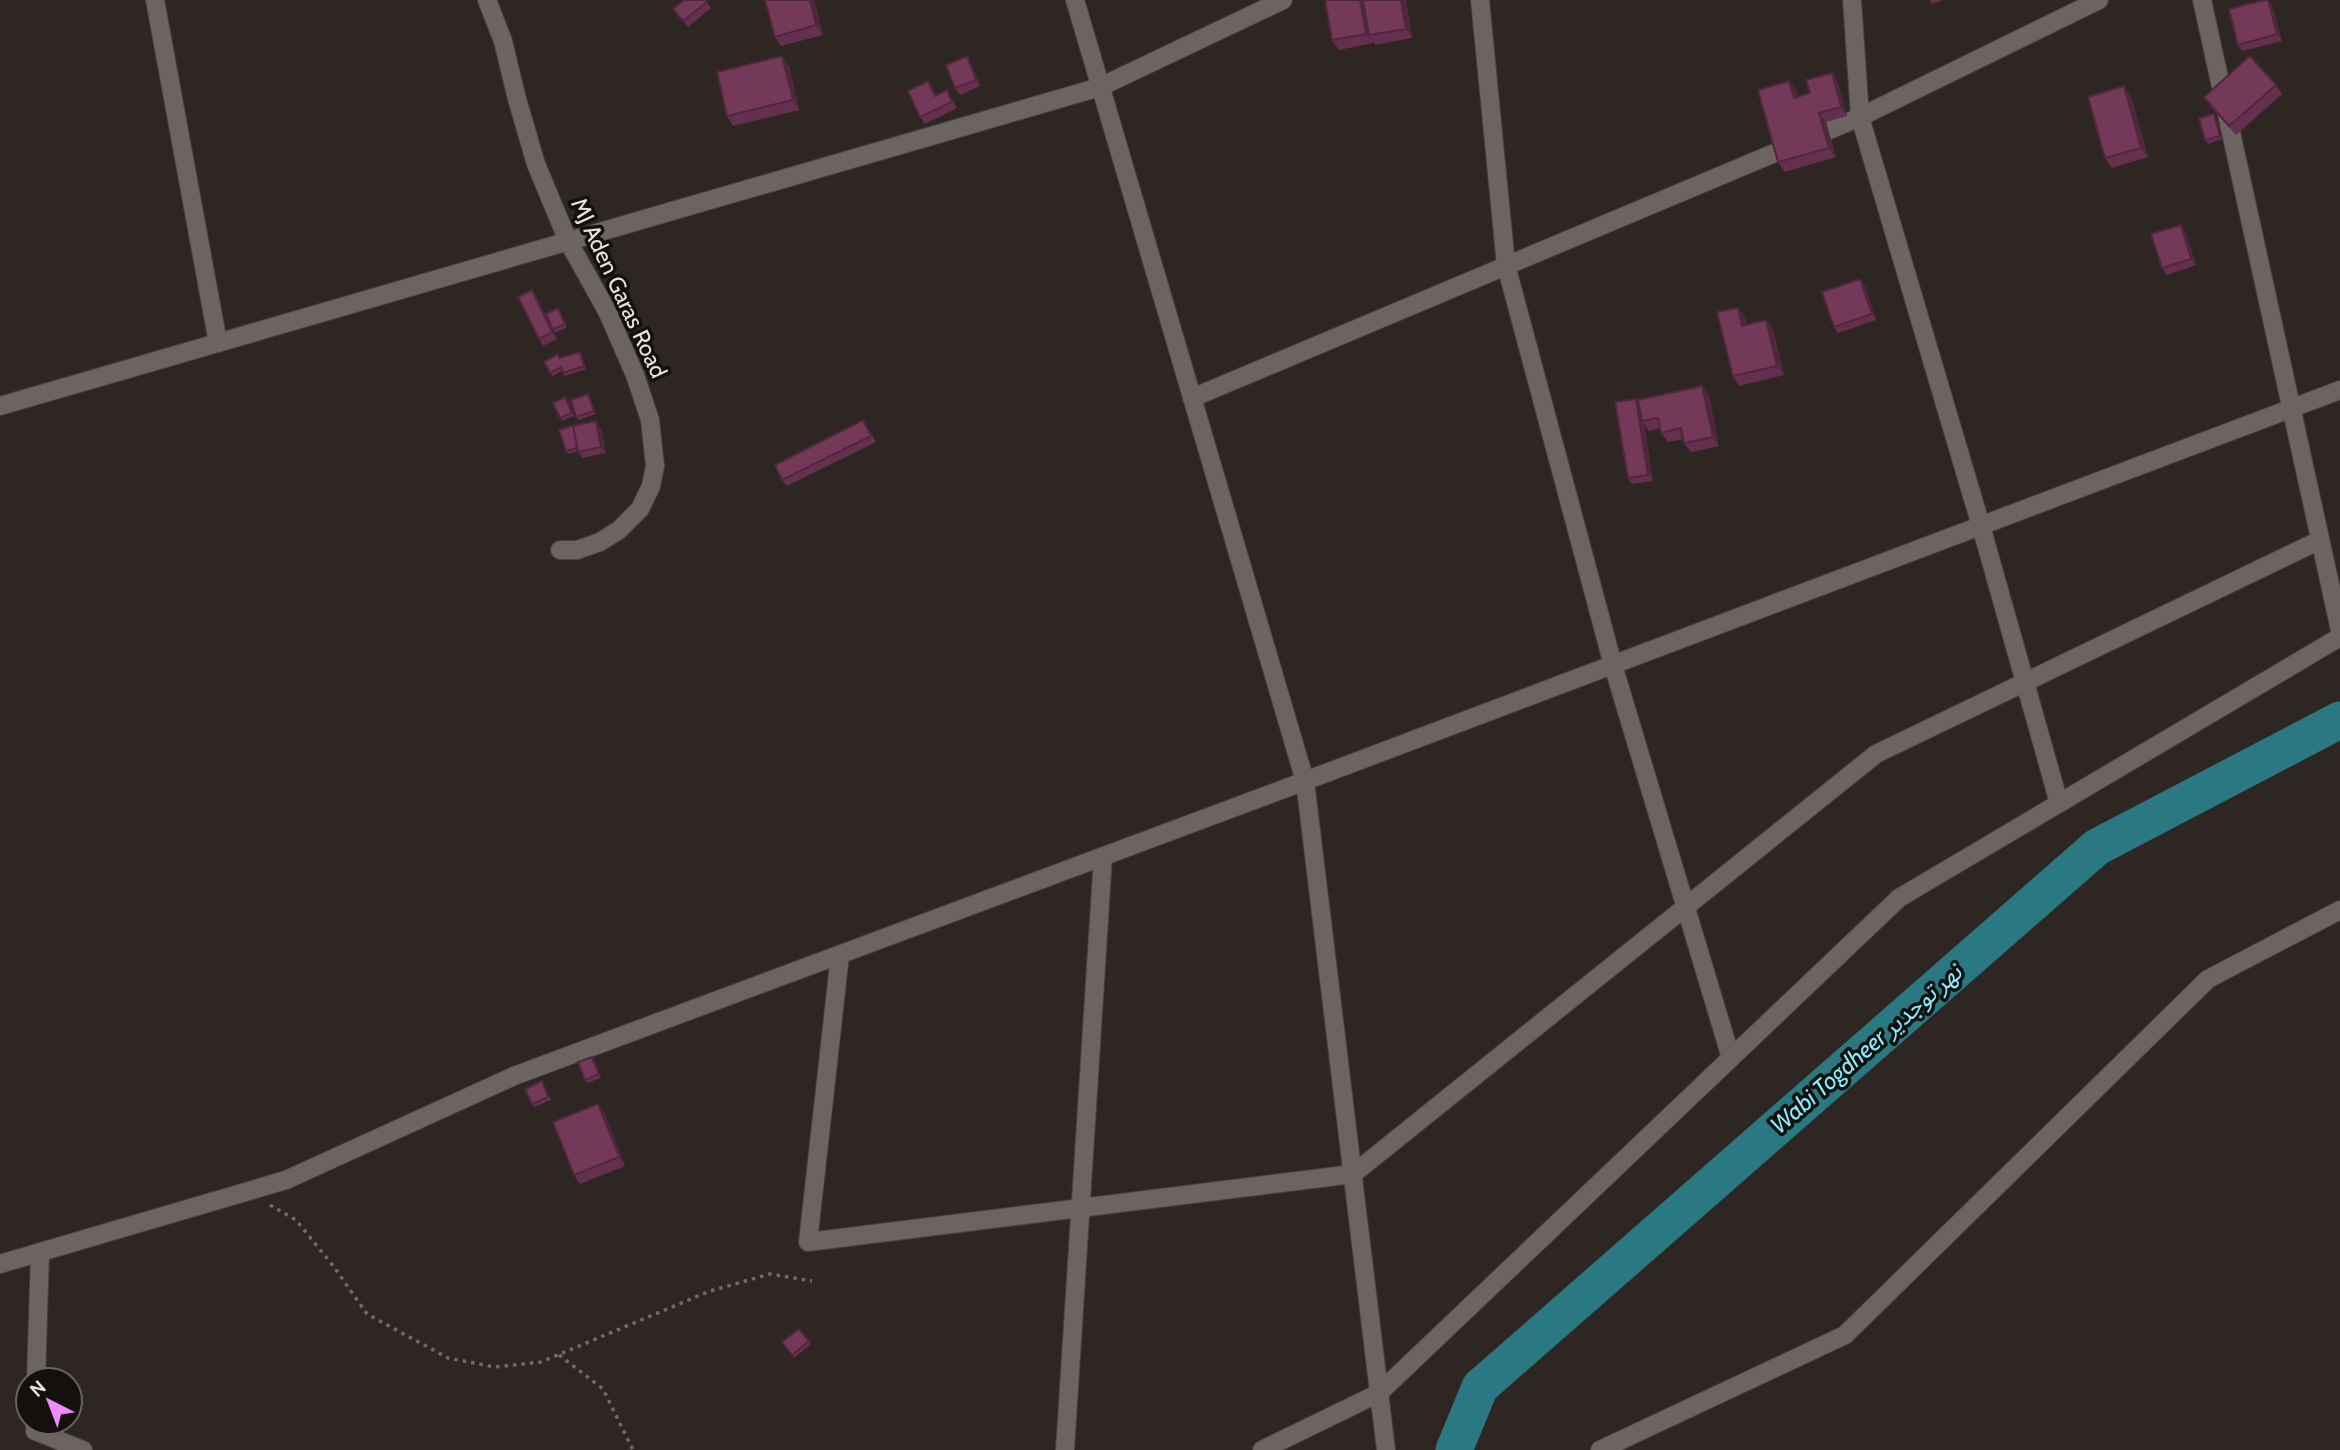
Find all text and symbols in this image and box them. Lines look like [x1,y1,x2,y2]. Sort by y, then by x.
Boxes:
street label: MJ Aden Garas Road [565,194,673,382]
water label: Wabi Togdheer نهر توجدير [1764,956,1969,1140]
north arrow [14,1366,84,1436]
text: N [25,1376,51,1402]

